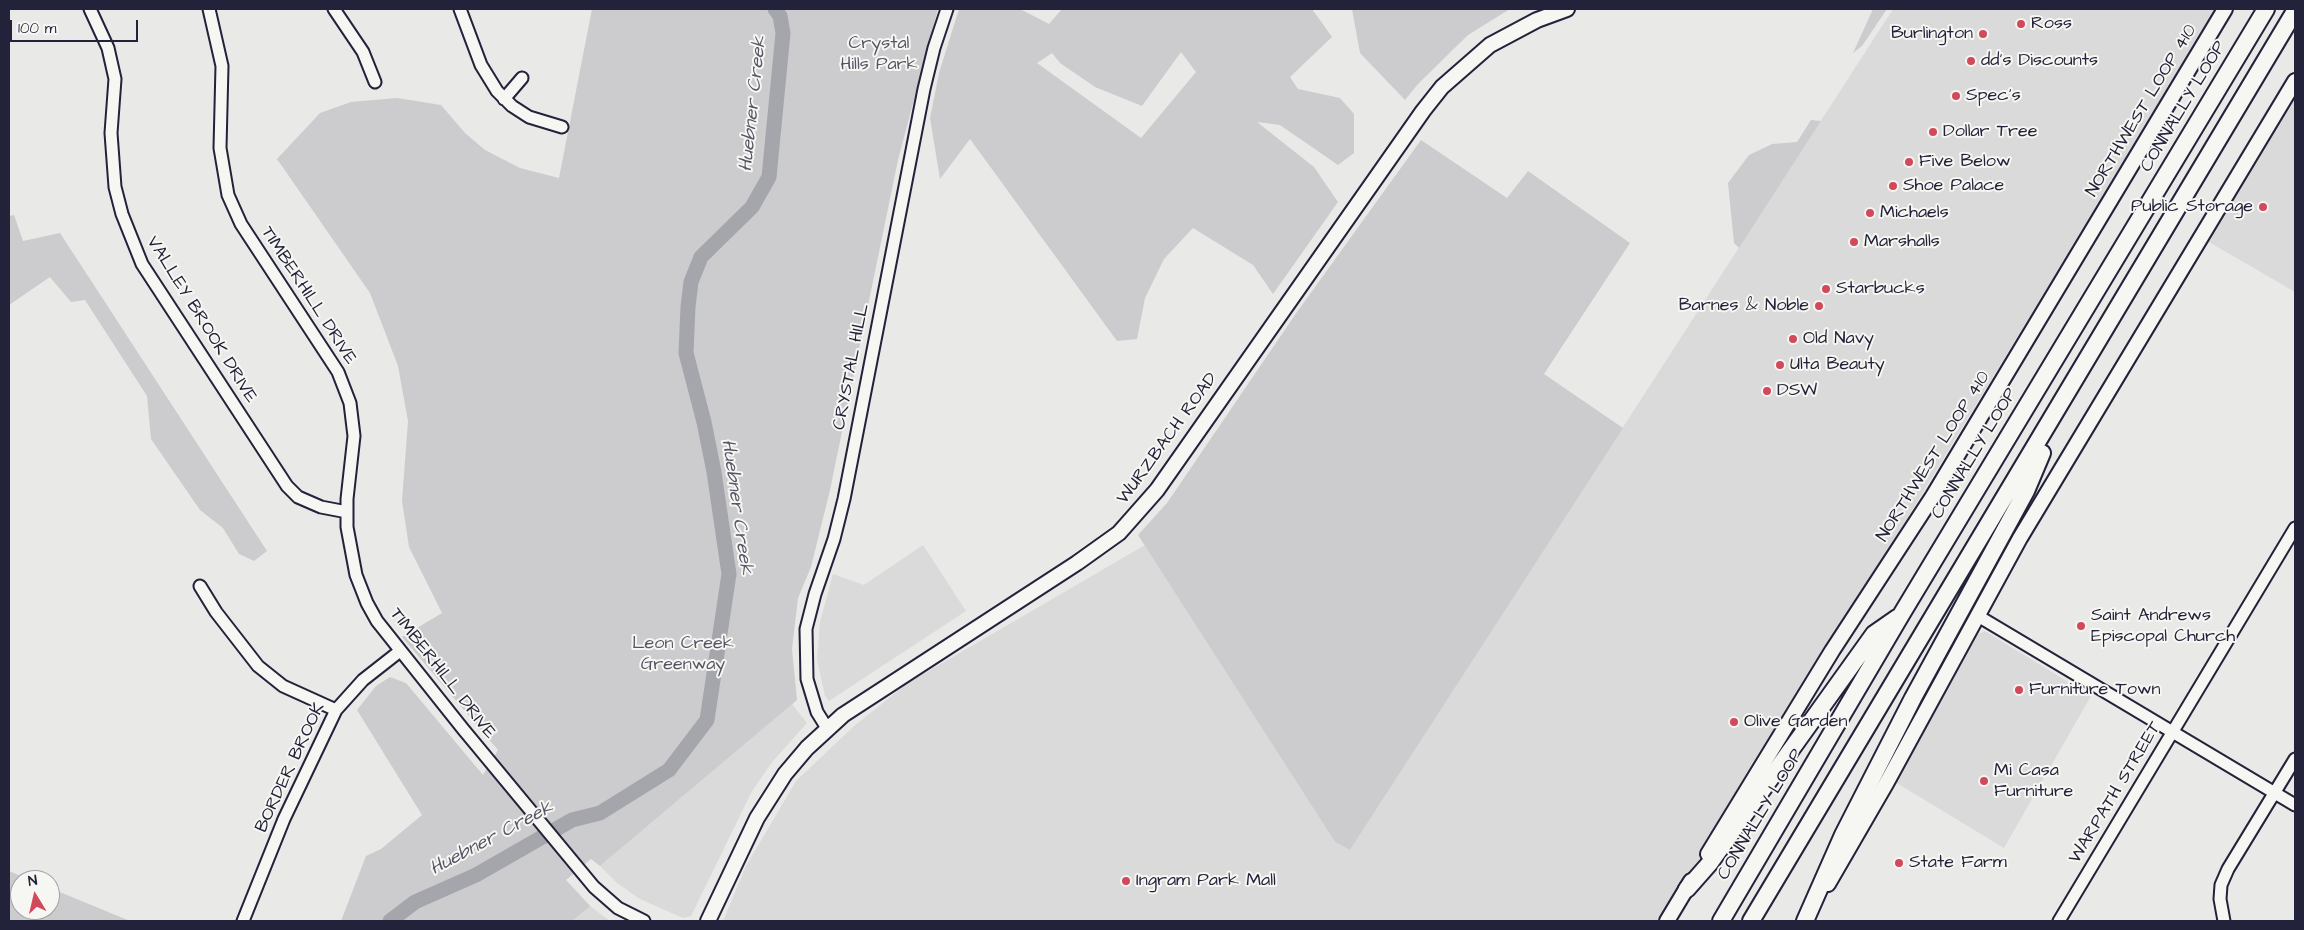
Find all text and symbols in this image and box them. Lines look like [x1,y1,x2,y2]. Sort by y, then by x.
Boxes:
scale bar [12,10,140,42]
place label: Ross [2031,13,2072,35]
text: 100 m [18,18,57,39]
marker: Ross [2015,18,2027,30]
street label: NORTHWEST LOOP 410 [2082,21,2202,201]
place label: Burlington [1891,23,1973,45]
marker: Burlington [1977,28,1989,40]
park label: Crystal Hills Park [840,33,918,76]
water label: Huebner Creek [736,35,772,173]
street label: CONNALLY LOOP [2136,38,2232,176]
place label: dd's Discounts [1981,50,2098,72]
marker: dd's Discounts [1965,55,1977,67]
place label: Spec's [1966,85,2021,107]
marker: Spec's [1950,90,1962,102]
place label: Dollar Tree [1943,121,2037,143]
marker: Dollar Tree [1927,126,1939,138]
place label: Five Below [1919,151,2011,173]
marker: Five Below [1903,156,1915,168]
place label: Shoe Palace [1903,175,2004,197]
marker: Shoe Palace [1887,180,1899,192]
place label: Public Storage [2131,196,2253,218]
marker: Public Storage [2257,201,2269,213]
place label: Michaels [1880,202,1949,224]
marker: Michaels [1864,207,1876,219]
street label: TIMBERHILL DRIVE [255,223,361,369]
place label: Marshalls [1864,231,1940,253]
street label: VALLEY BROOK DRIVE [141,233,261,407]
marker: Marshalls [1848,236,1860,248]
place label: Starbucks [1836,278,1925,300]
marker: Starbucks [1820,283,1832,295]
place label: Barnes & Noble [1679,295,1809,317]
marker: Barnes & Noble [1813,300,1825,312]
street label: CRYSTAL HILL [829,302,875,432]
place label: Old Navy [1803,328,1874,350]
marker: Old Navy [1787,333,1799,345]
place label: Ulta Beauty [1790,354,1885,376]
marker: Ulta Beauty [1774,359,1786,371]
street label: NORTHWEST LOOP 410 [1873,368,1995,546]
street label: WURZBACH ROAD [1113,369,1223,509]
place label: DSW [1777,380,1817,402]
marker: DSW [1761,385,1773,397]
street label: CONNALLY LOOP [1927,385,2023,523]
water label: Huebner Creek [715,438,757,576]
street label: TIMBERHILL DRIVE [384,604,500,744]
place label: Saint Andrews Episcopal Church [2091,605,2235,648]
marker: Saint Andrews Episcopal Church [2075,620,2087,632]
park label: Leon Creek Greenway [632,633,734,676]
place label: Furniture Town [2029,679,2160,701]
marker: Furniture Town [2013,684,2025,696]
street label: BORDER BROOK [251,700,331,836]
place label: Olive Garden [1744,711,1847,733]
marker: Olive Garden [1728,716,1740,728]
street label: WARPATH STREET [2065,718,2167,868]
street label: CONNALLY LOOP [1713,746,1809,884]
place label: Mi Casa Furniture [1994,760,2073,802]
marker: Mi Casa Furniture [1978,775,1990,787]
water label: Huebner Creek [427,797,557,881]
place label: State Farm [1909,852,2007,874]
marker: State Farm [1893,857,1905,869]
north arrow [10,870,60,920]
place label: Ingram Park Mall [1136,870,1276,892]
text: N [27,871,39,892]
marker: Ingram Park Mall [1120,875,1132,887]

